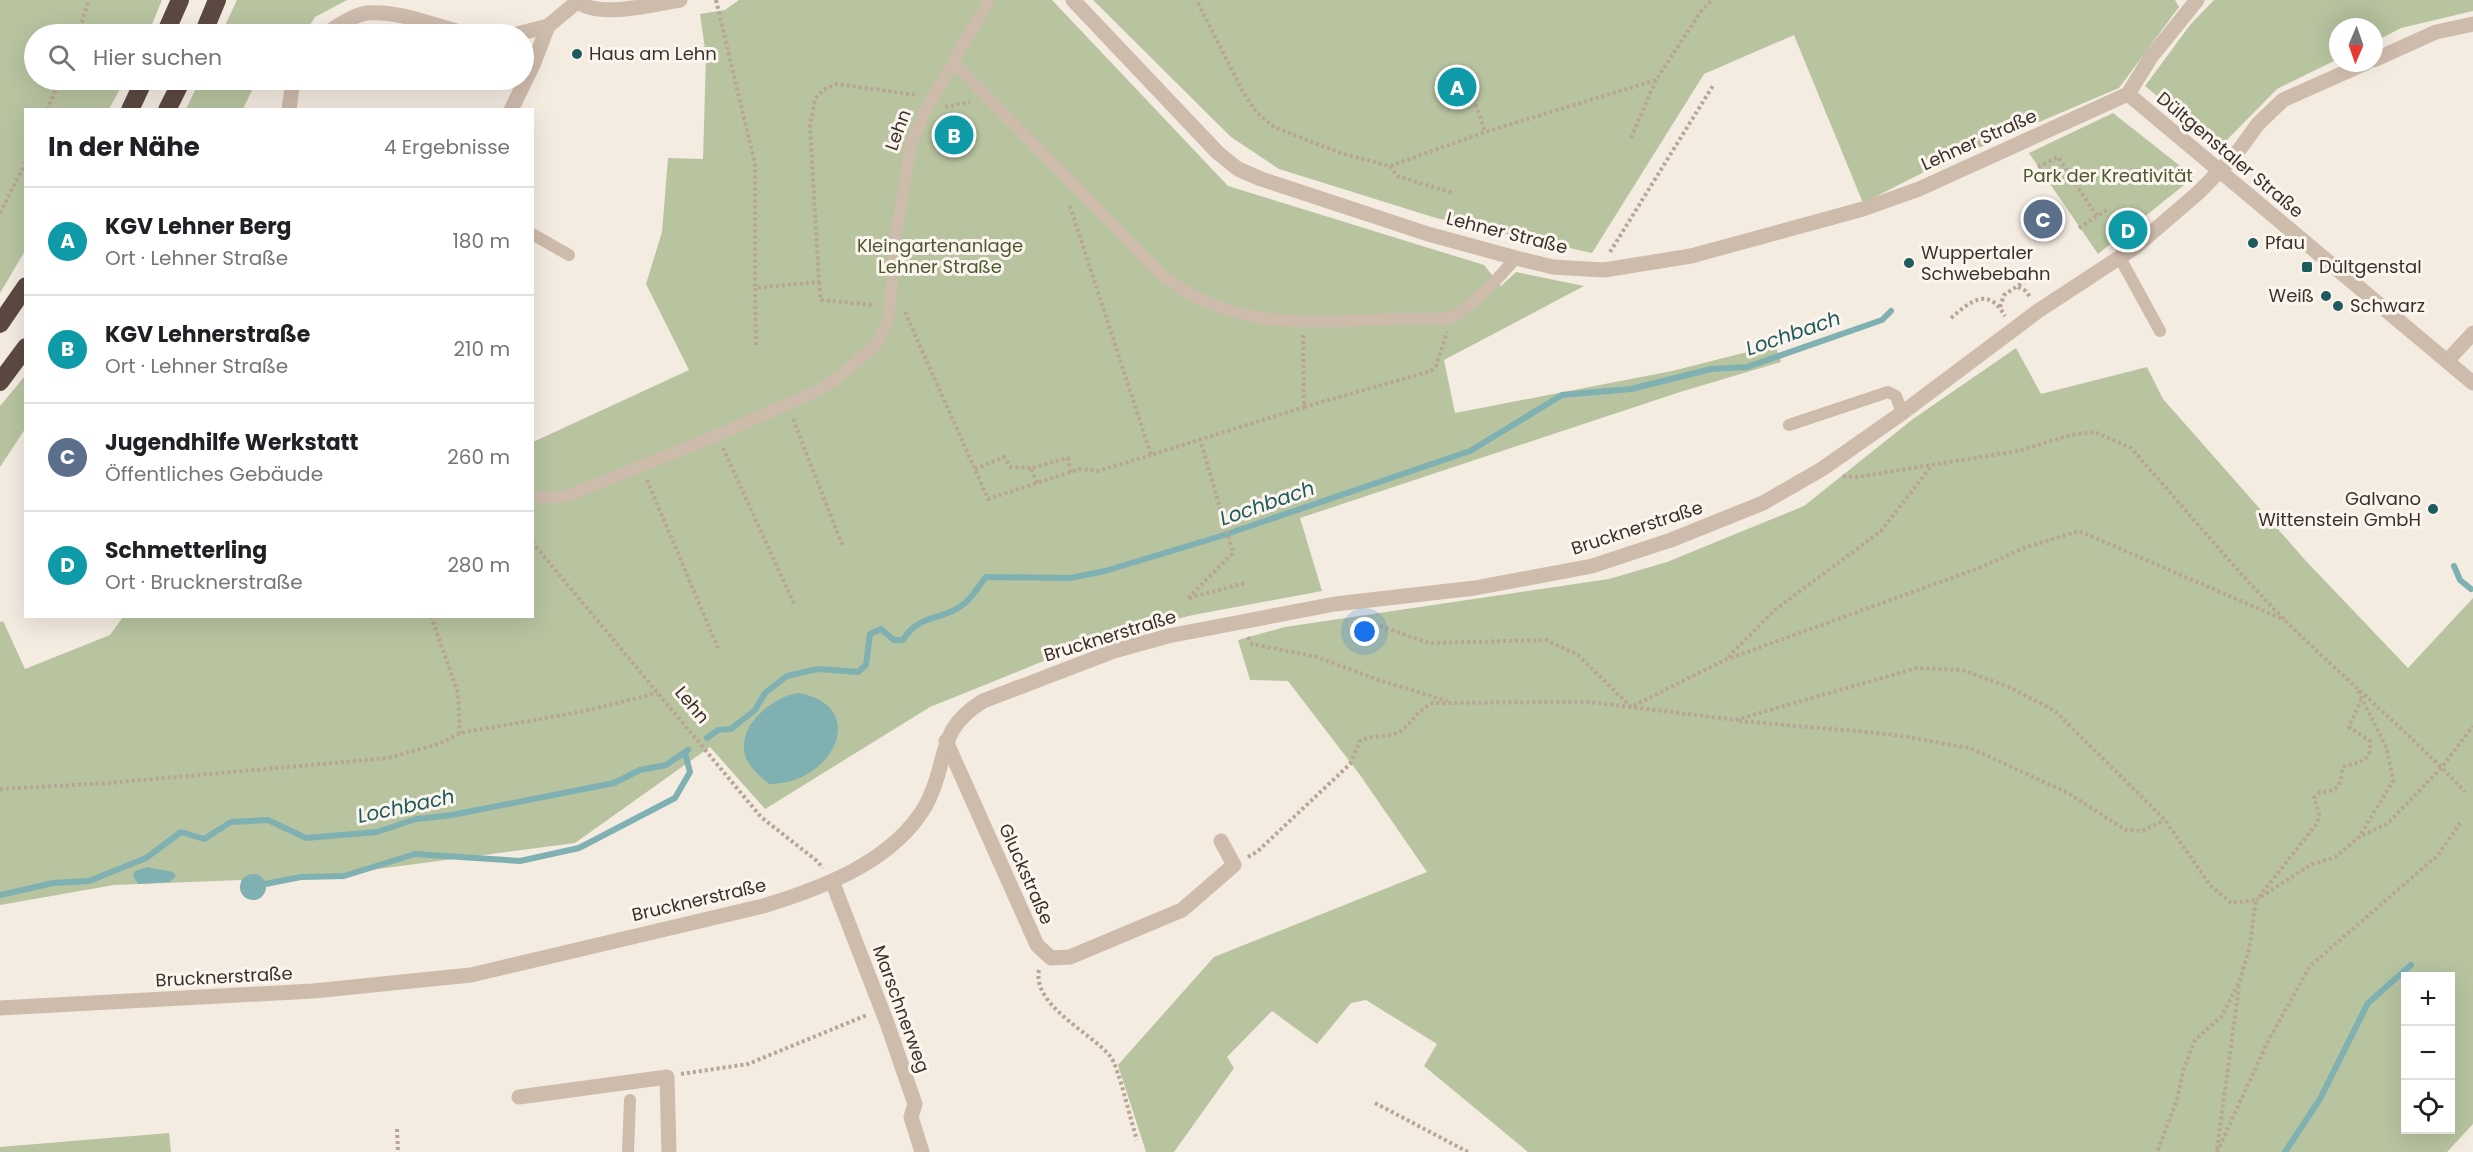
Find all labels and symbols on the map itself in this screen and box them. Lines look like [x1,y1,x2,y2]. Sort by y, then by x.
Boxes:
north arrow [2329,18,2383,72]
place label: Haus am Lehn [589,41,717,66]
marker: Haus am Lehn [570,47,584,61]
pin: A [1438,64,1476,110]
street label: Dültgenstaler Straße [2152,86,2309,224]
street label: Lehner Straße [1917,103,2041,176]
street label: Lehn [879,106,916,154]
pin: B [934,112,974,158]
park label: Park der Kreativität [2023,163,2193,188]
pin: C [2024,196,2062,242]
street label: Lehner Straße [1444,205,1570,260]
pin: D [2108,208,2148,252]
place label: Pfau [2265,230,2305,255]
park label: Kleingartenanlage Lehner Straße [857,233,1023,279]
marker: Pfau [2246,236,2260,250]
place label: Wuppertaler Schwebebahn [1921,240,2051,286]
place label: Dültgenstal [2319,254,2422,279]
marker: Wuppertaler Schwebebahn [1902,256,1916,270]
marker: Dültgenstal [2300,260,2314,274]
place label: Weiß [2269,283,2314,308]
marker: Weiß [2319,289,2333,303]
place label: Schwarz [2350,293,2425,318]
marker: Schwarz [2331,299,2345,313]
water label: Lochbach [1742,304,1844,362]
water label: Lochbach [1216,474,1318,532]
place label: Galvano Wittenstein GmbH [2258,486,2421,532]
street label: Brucknerstraße [1568,494,1706,561]
marker: Galvano Wittenstein GmbH [2426,502,2440,516]
street label: Brucknerstraße [1041,604,1179,668]
your location [1350,617,1379,646]
street label: Lehn [669,681,715,729]
water label: Lochbach [355,782,457,830]
street label: Gluckstraße [993,819,1060,928]
street label: Brucknerstraße [629,872,768,927]
street label: Marschnerweg [867,942,936,1076]
street label: Brucknerstraße [155,960,293,993]

